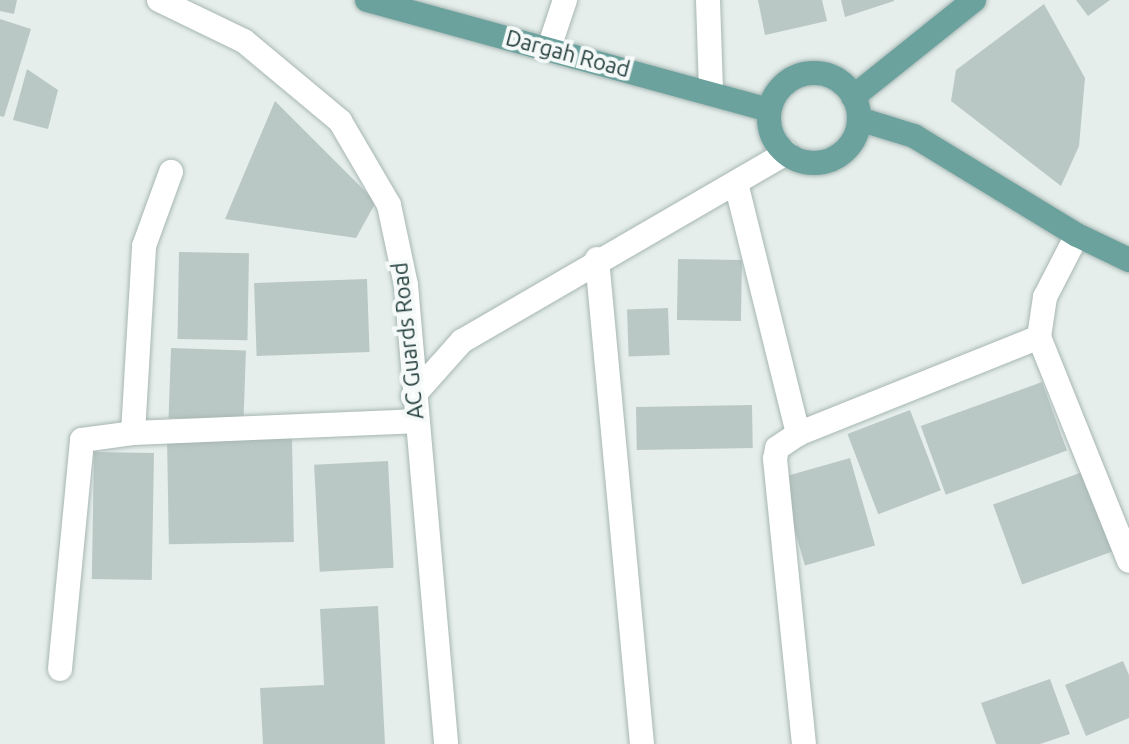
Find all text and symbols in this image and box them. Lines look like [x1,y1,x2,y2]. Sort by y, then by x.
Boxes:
street label: Dargah Road [503,24,633,82]
street label: AC Guards Road [386,261,428,421]

